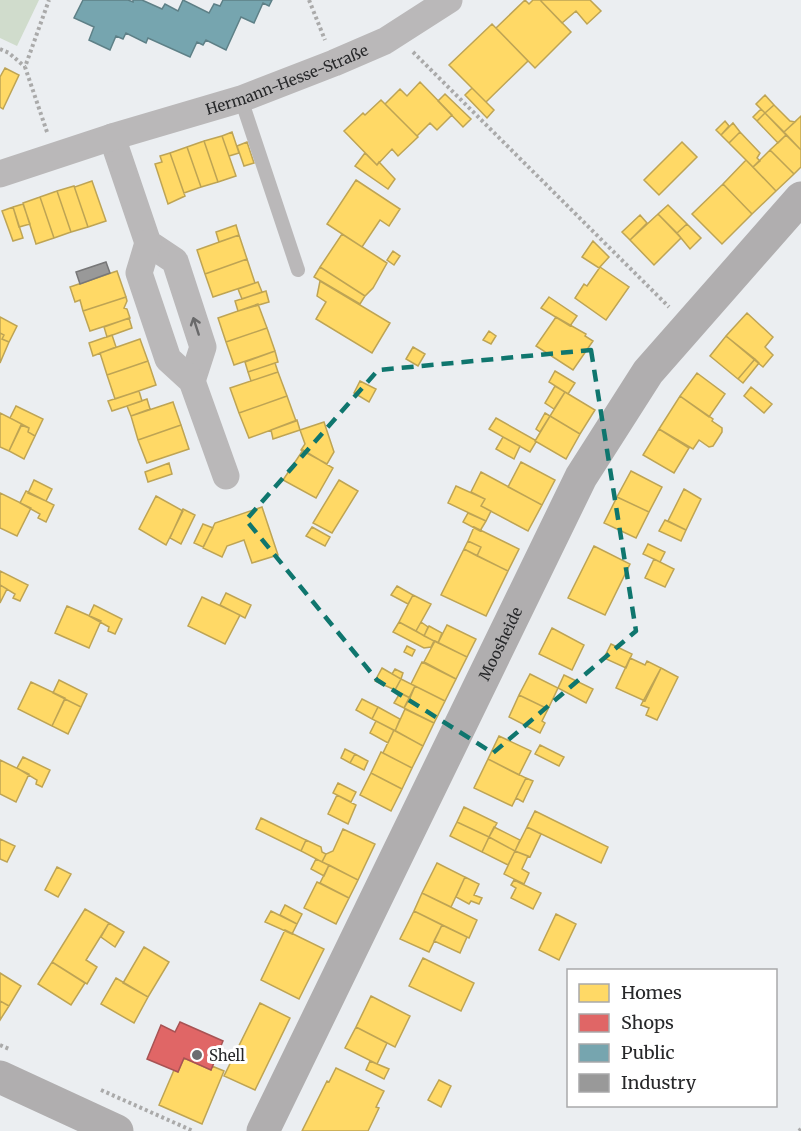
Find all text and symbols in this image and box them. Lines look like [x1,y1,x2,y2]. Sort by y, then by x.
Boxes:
street label: Hermann-Hesse-Straße [203,40,371,118]
one-way arrow [190,317,201,336]
street label: Moosheide [474,604,526,683]
legend [567,969,777,1107]
text: Homes [621,981,682,1004]
text: Shops [621,1011,674,1034]
text: Public [621,1041,675,1064]
place label: Shell [209,1046,245,1065]
marker: Shell [190,1048,204,1062]
text: Industry [621,1071,697,1094]

